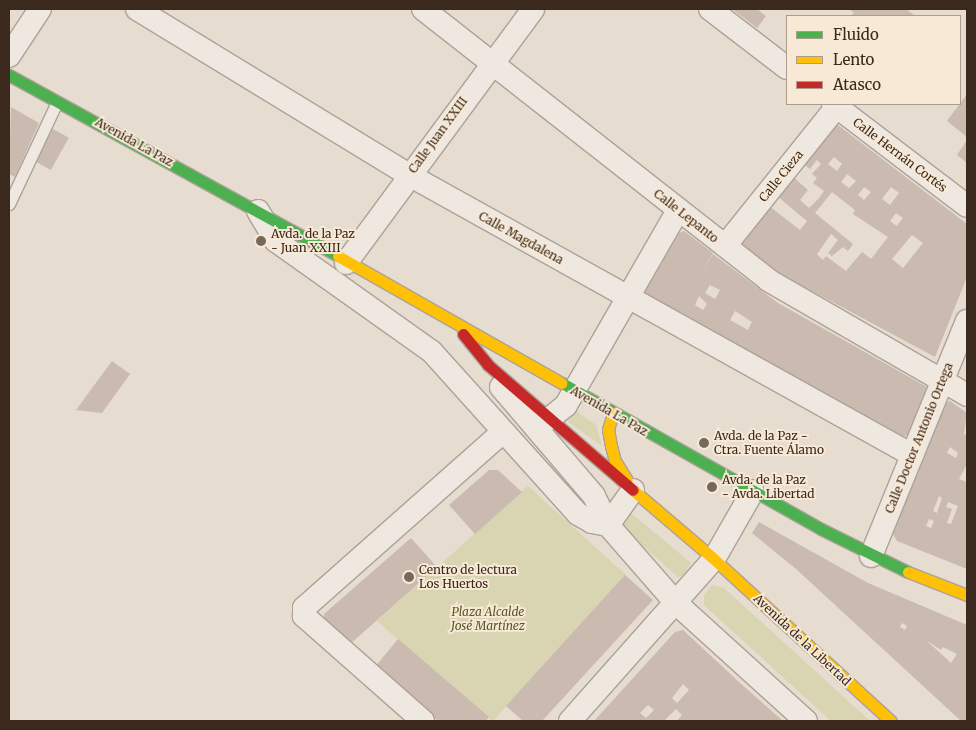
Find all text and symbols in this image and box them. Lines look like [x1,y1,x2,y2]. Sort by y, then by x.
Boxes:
legend [786,15,961,105]
text: Fluido [833,25,879,44]
text: Lento [833,50,874,69]
text: Atasco [833,75,881,94]
street label: Calle Juan XXIII [405,94,471,176]
street label: Avenida La Paz [93,115,175,169]
street label: Calle Hernán Cortés [850,115,950,195]
street label: Calle Cieza [756,147,806,205]
street label: Calle Lepanto [651,186,721,246]
street label: Calle Magdalena [476,209,566,267]
place label: Avda. de la Paz - Juan XXIII [271,227,355,255]
marker: Avda. de la Paz - Juan XXIII [255,235,267,247]
street label: Calle Doctor Antonio Ortega [882,361,956,515]
street label: Avenida La Paz [568,383,650,439]
place label: Avda. de la Paz - Ctra. Fuente Álamo [714,429,824,457]
marker: Avda. de la Paz - Ctra. Fuente Álamo [698,437,710,449]
place label: Avda. de la Paz - Avda. Libertad [722,473,815,501]
marker: Avda. de la Paz - Avda. Libertad [706,481,718,493]
place label: Centro de lectura Los Huertos [419,563,517,591]
marker: Centro de lectura Los Huertos [403,571,415,583]
street label: Avenida de la Libertad [751,591,853,689]
park label: Plaza Alcalde José Martínez [451,605,525,633]

